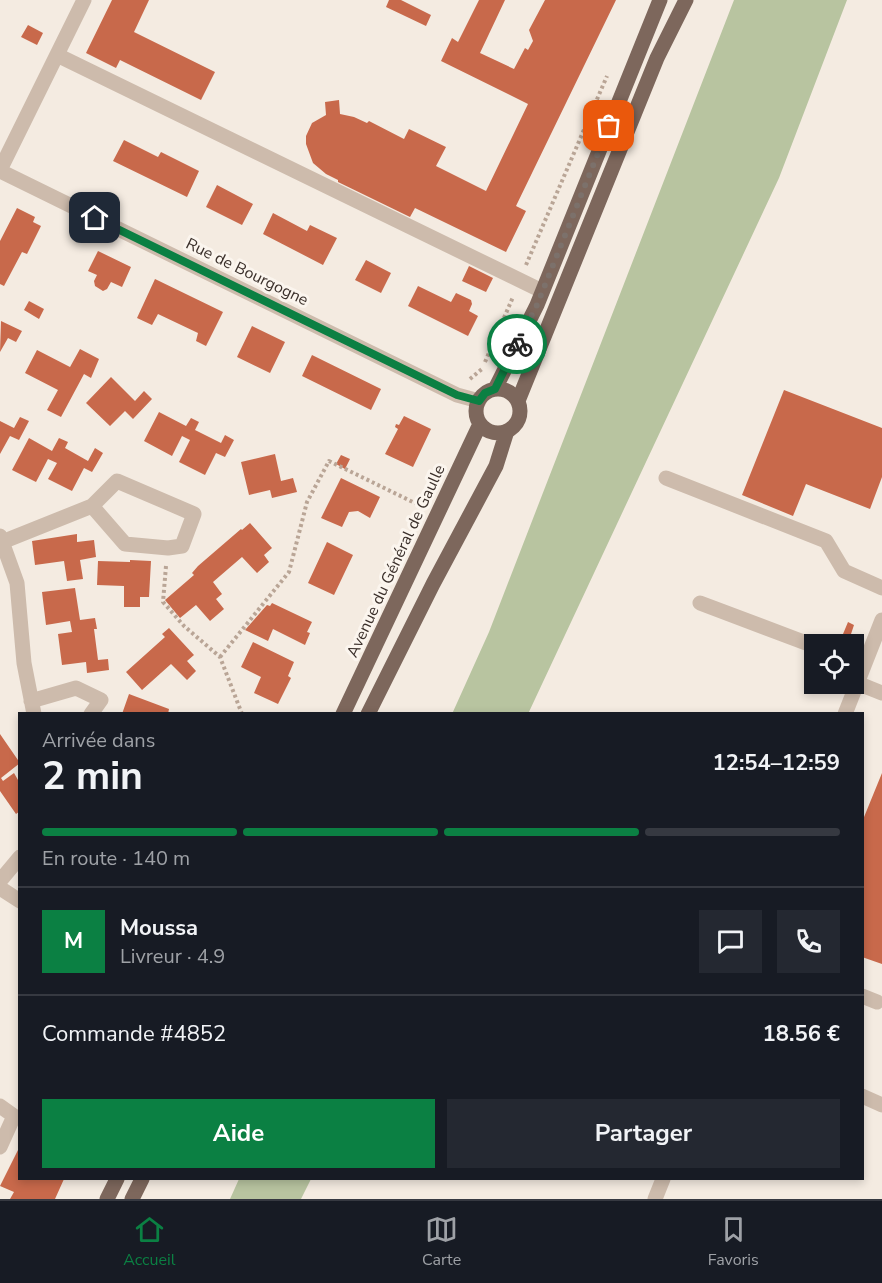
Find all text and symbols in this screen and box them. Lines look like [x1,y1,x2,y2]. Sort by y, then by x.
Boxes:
pin [583,100,634,151]
icon: bag [592,109,625,142]
pin [69,192,120,243]
icon: home [78,201,111,234]
street label: Rue de Bourgogne [182,233,312,311]
courier [487,314,547,374]
icon: bike [501,328,534,361]
street label: Avenue du Général de Gaulle [342,461,450,661]
map controls [804,634,864,694]
button: locate [804,634,864,694]
text: Arrivée dans [42,727,155,754]
text: 12:54–12:59 [712,748,840,778]
text: 2 min [42,750,143,803]
text: En route · 140 m [42,845,190,872]
button: chat [699,910,762,973]
button: phone [777,910,840,973]
text: Moussa [120,913,198,943]
text: M [64,926,83,956]
text: Livreur · 4.9 [120,943,225,970]
text: Commande #4852 [42,1019,226,1049]
text: 18.56 € [763,1019,840,1049]
button: Aide [42,1099,435,1168]
button: Partager [447,1099,840,1168]
tab: Accueil [123,1213,175,1271]
tab: Carte [422,1213,461,1271]
tab: Favoris [708,1213,759,1271]

